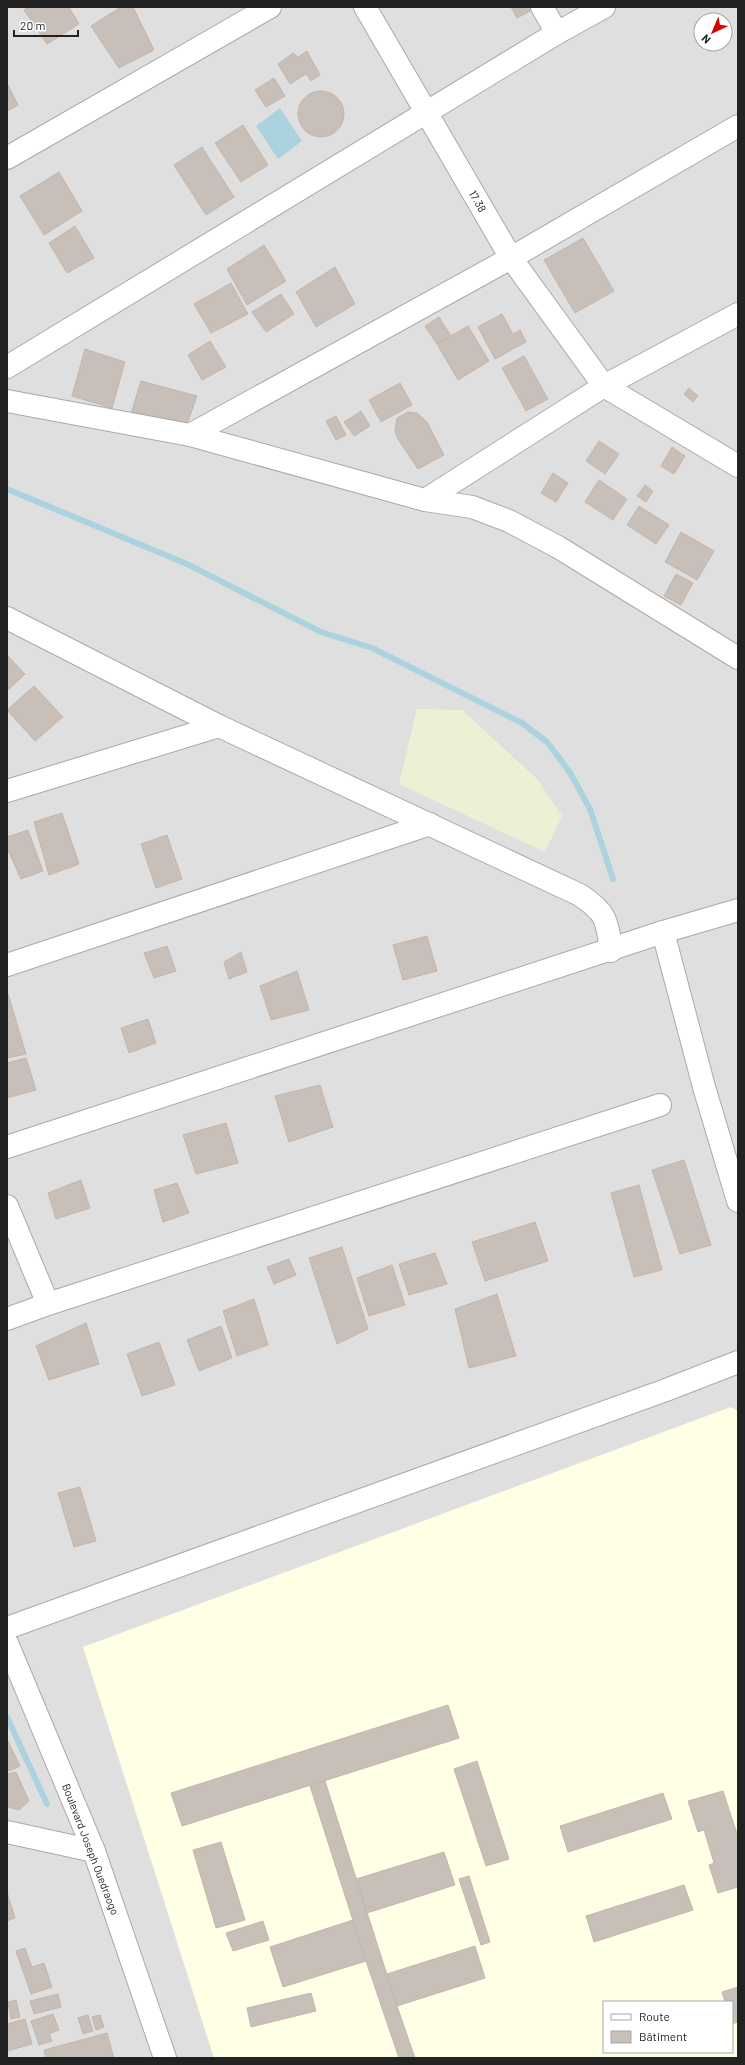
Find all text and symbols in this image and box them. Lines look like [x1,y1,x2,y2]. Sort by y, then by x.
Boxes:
scale bar [14,12,78,38]
north arrow [693,12,733,52]
text: 20 m [20,18,46,32]
text: N [699,32,713,47]
street label: 17.38 [467,188,490,214]
street label: Boulevard Joseph Ouedraogo [60,1781,122,1917]
legend [603,2001,733,2053]
text: Route [639,2009,670,2023]
text: Bâtiment [639,2029,687,2043]

